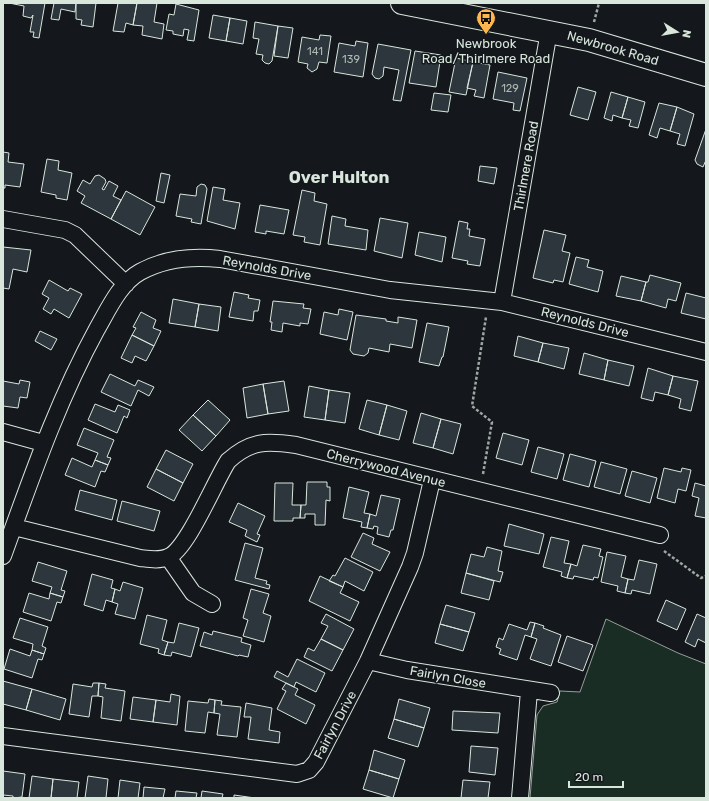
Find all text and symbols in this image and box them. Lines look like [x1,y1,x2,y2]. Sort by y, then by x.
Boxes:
bus stop icon: Newbrook Road/Thirlmere Road [475,7,497,35]
north arrow [657,12,697,52]
street label: Newbrook Road [565,28,661,68]
text: N [679,29,693,39]
place label: Newbrook Road/Thirlmere Road [422,36,550,66]
house number: 141 [307,45,323,58]
house number: 139 [342,53,360,66]
house number: 129 [501,82,519,95]
street label: Thirlmere Road [511,120,541,212]
district label: Over Hulton [289,167,389,187]
street label: Reynolds Drive [221,253,313,283]
street label: Reynolds Drive [540,304,630,340]
street label: Cherrywood Avenue [325,446,447,490]
street label: Fairlyn Close [409,663,487,691]
street label: Fairlyn Drive [311,688,359,762]
scale bar [569,763,623,789]
text: 20 m [575,770,603,784]

